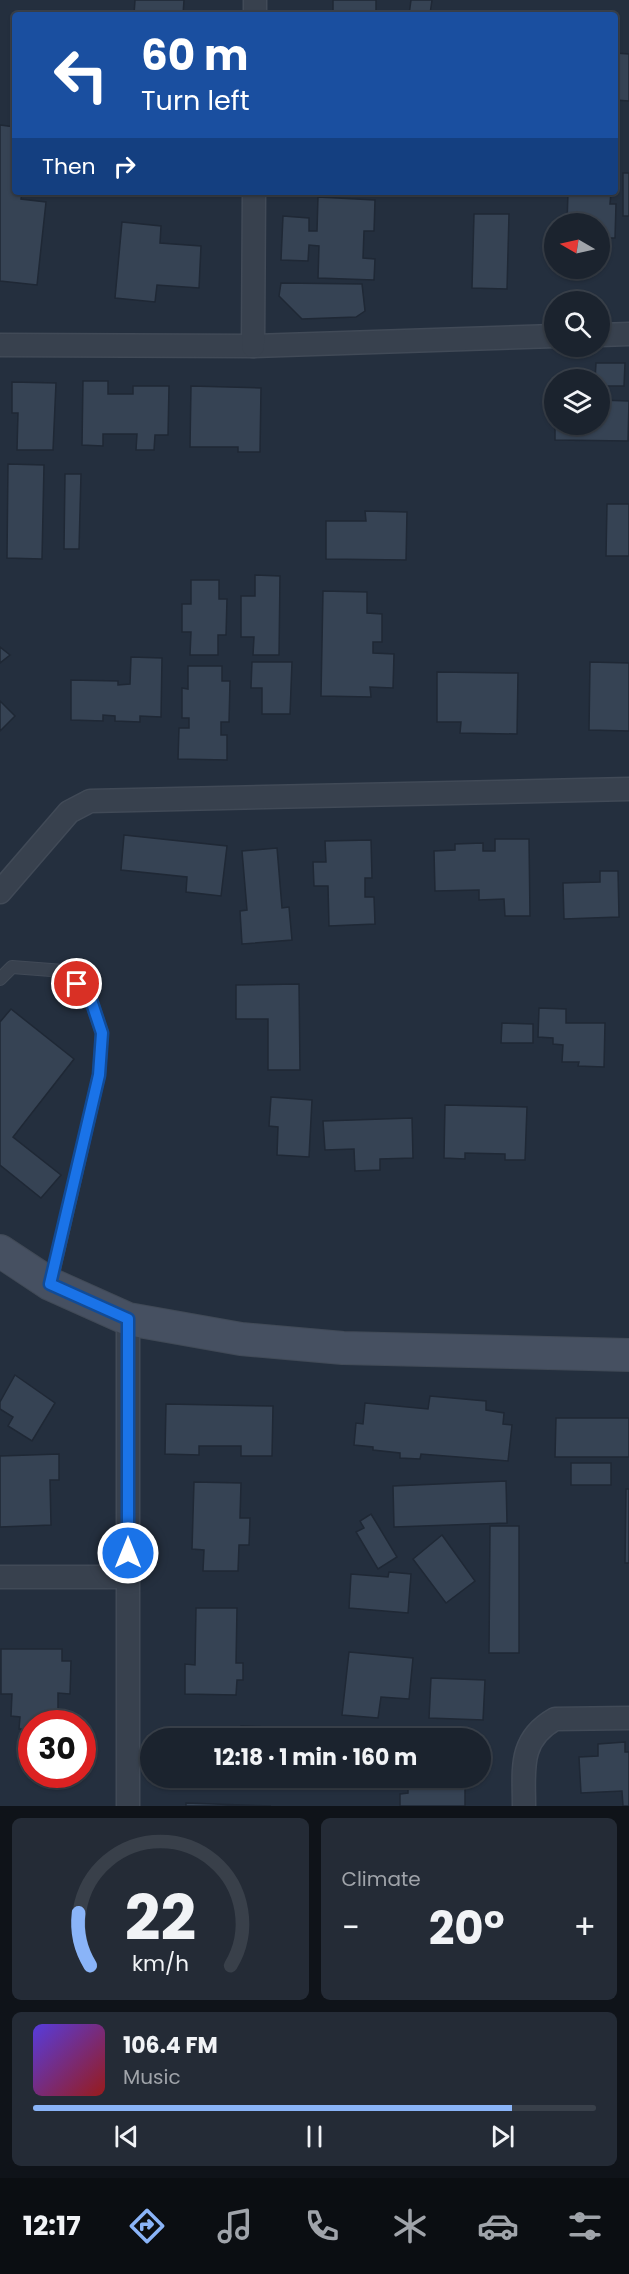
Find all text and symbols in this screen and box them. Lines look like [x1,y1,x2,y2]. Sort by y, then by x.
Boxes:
text: 60 m [141,26,249,85]
icon: left [42,36,120,114]
text: Turn left [141,82,250,119]
icon: right [108,150,141,183]
text: Then [42,151,96,182]
north arrow [544,213,610,279]
map controls [544,213,610,435]
button: search [544,291,610,357]
button: layers [544,369,610,435]
pin [51,958,102,1009]
icon: arrive [60,967,93,1000]
position arrow [96,1521,160,1585]
speed limit sign: 30 [18,1710,96,1788]
text: 12:18 · 1 min · 160 m [214,1742,417,1773]
text: Climate [342,1865,421,1893]
text: 22 [125,1874,196,1962]
text: 20° [429,1897,505,1960]
text: − [342,1904,360,1951]
text: + [573,1904,596,1951]
text: km/h [132,1948,189,1979]
text: 106.4 FM [123,2030,218,2061]
text: Music [123,2063,181,2091]
icon: previous [110,2120,143,2153]
icon: pause [298,2120,331,2153]
icon: next [486,2120,519,2153]
icon: directions [126,2205,168,2247]
icon: music [214,2205,256,2247]
icon: phone [301,2205,343,2247]
icon: climate [389,2205,431,2247]
icon: car [477,2205,519,2247]
icon: filters [564,2205,606,2247]
text: 12:17 [23,2207,81,2244]

